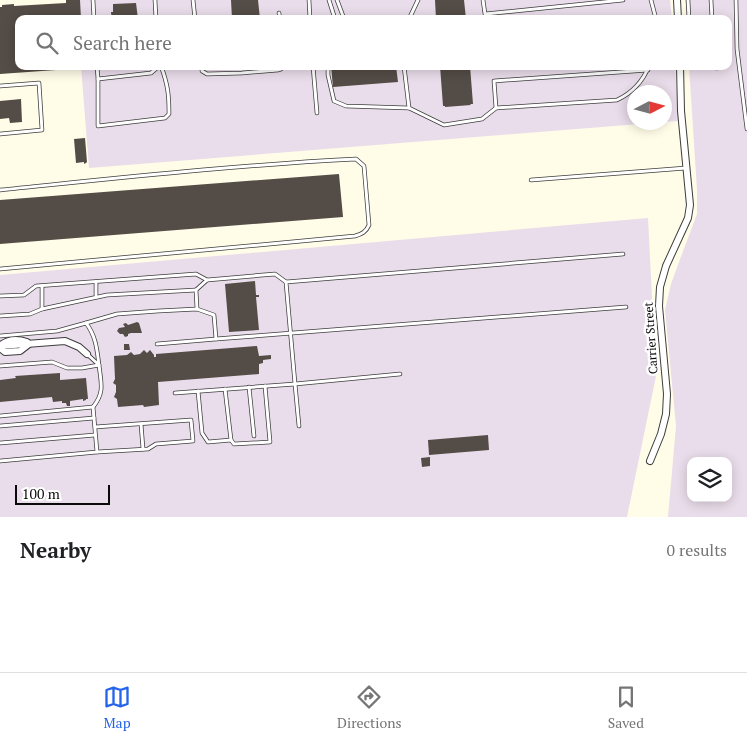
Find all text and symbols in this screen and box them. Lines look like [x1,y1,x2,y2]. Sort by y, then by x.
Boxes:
search box [15,15,732,70]
icon: search [33,29,61,57]
text: Search here [73,30,172,55]
north arrow [627,85,672,130]
street label: Carrier Street [640,301,661,375]
map controls [687,457,732,502]
button: layers [687,457,732,502]
scale bar [15,482,110,505]
text: 100 m [22,484,60,503]
text: Nearby [20,536,91,564]
text: 0 results [667,539,727,561]
tab: Map [103,683,131,732]
tab: Directions [337,683,402,732]
tab: Saved [608,683,644,732]

